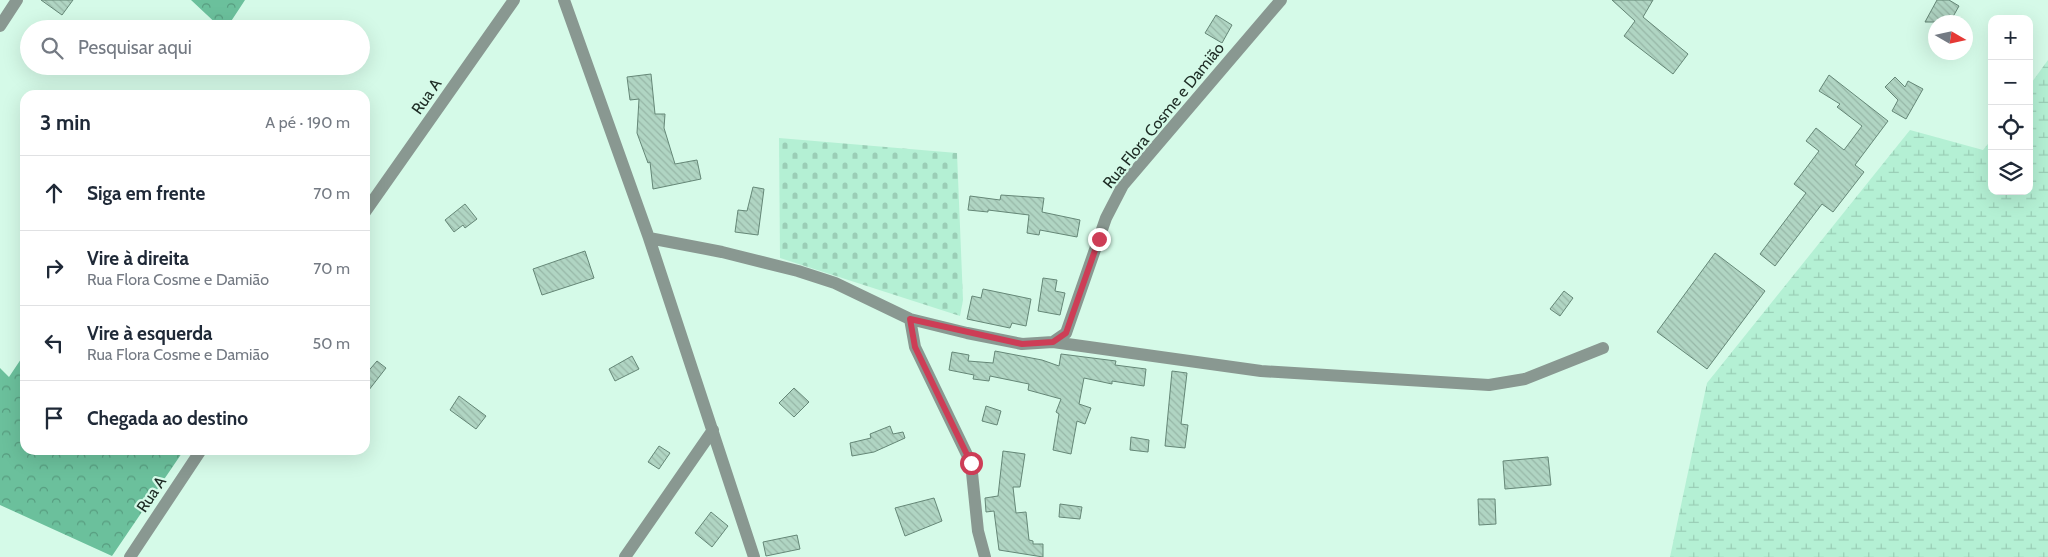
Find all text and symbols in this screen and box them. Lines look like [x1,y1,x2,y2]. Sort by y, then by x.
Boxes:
north arrow [1928,15,1973,60]
map controls [1988,15,2033,195]
button: + [1988,15,2033,60]
search box [20,20,370,75]
icon: search [38,34,66,62]
text: Pesquisar aqui [78,36,192,59]
street label: Rua Flora Cosme e Damião [1099,38,1228,192]
button: − [1988,60,2033,105]
street label: Rua A [407,75,445,118]
button: locate [1988,105,2033,150]
text: 3 min [40,110,91,135]
text: A pé · 190 m [265,113,350,132]
button: layers [1988,150,2033,195]
icon: ahead [40,179,68,207]
text: Siga em frente [87,182,205,205]
text: 70 m [313,184,350,203]
route end [1088,228,1111,251]
text: Vire à direita [87,247,189,270]
icon: right [40,254,68,282]
text: 70 m [313,259,350,278]
text: Rua Flora Cosme e Damião [87,270,269,289]
text: Vire à esquerda [87,322,213,345]
icon: left [40,329,68,357]
text: 50 m [313,334,350,353]
text: Rua Flora Cosme e Damião [87,345,269,364]
icon: arrive [40,404,68,432]
text: Chegada ao destino [87,407,248,430]
route start [960,452,983,475]
street label: Rua A [133,473,170,516]

